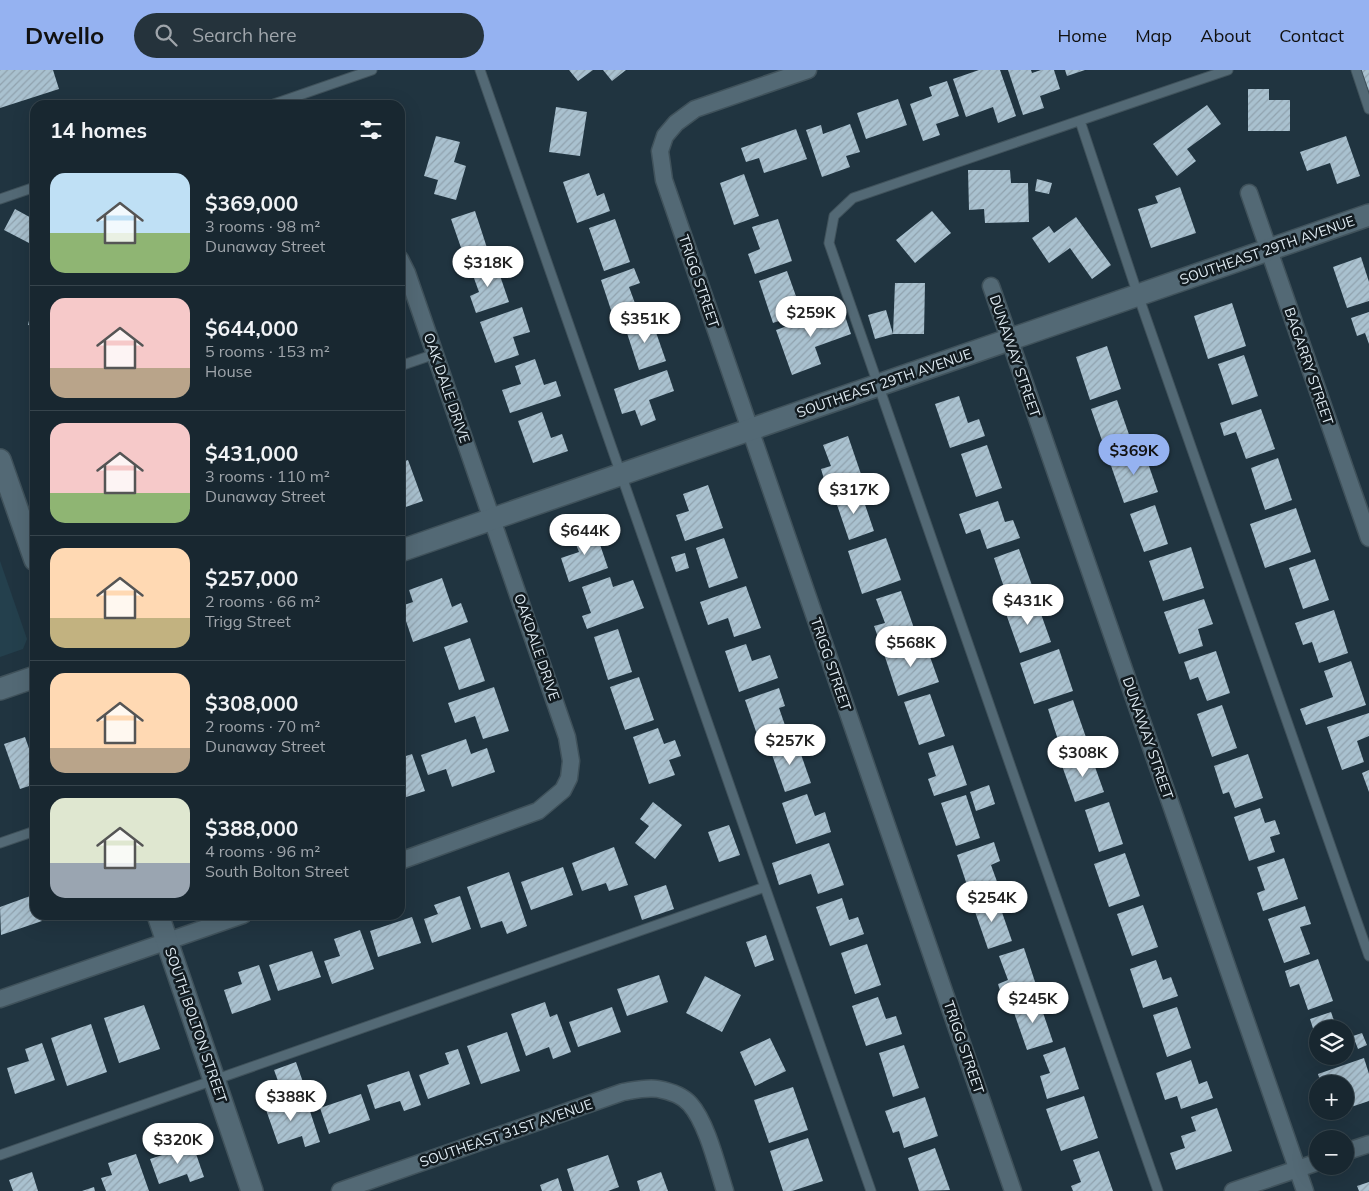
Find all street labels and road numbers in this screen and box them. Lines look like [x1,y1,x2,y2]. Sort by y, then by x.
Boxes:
street label: SOUTHEAST 29TH AVENUE [1177,212,1357,288]
street label: TRIGG STREET [675,232,724,330]
street label: DUNAWAY STREET [986,292,1045,420]
street label: BAGARRY STREET [1280,305,1338,428]
street label: OAK DALE DRIVE [420,331,474,445]
street label: SOUTHEAST 29TH AVENUE [794,345,974,421]
street label: OAKDALE DRIVE [510,591,564,703]
street label: TRIGG STREET [807,615,856,713]
street label: DUNAWAY STREET [1119,674,1178,802]
street label: SOUTH BOLTON STREET [161,945,231,1105]
street label: TRIGG STREET [940,998,989,1096]
street label: SOUTHEAST 31ST AVENUE [417,1095,595,1171]

